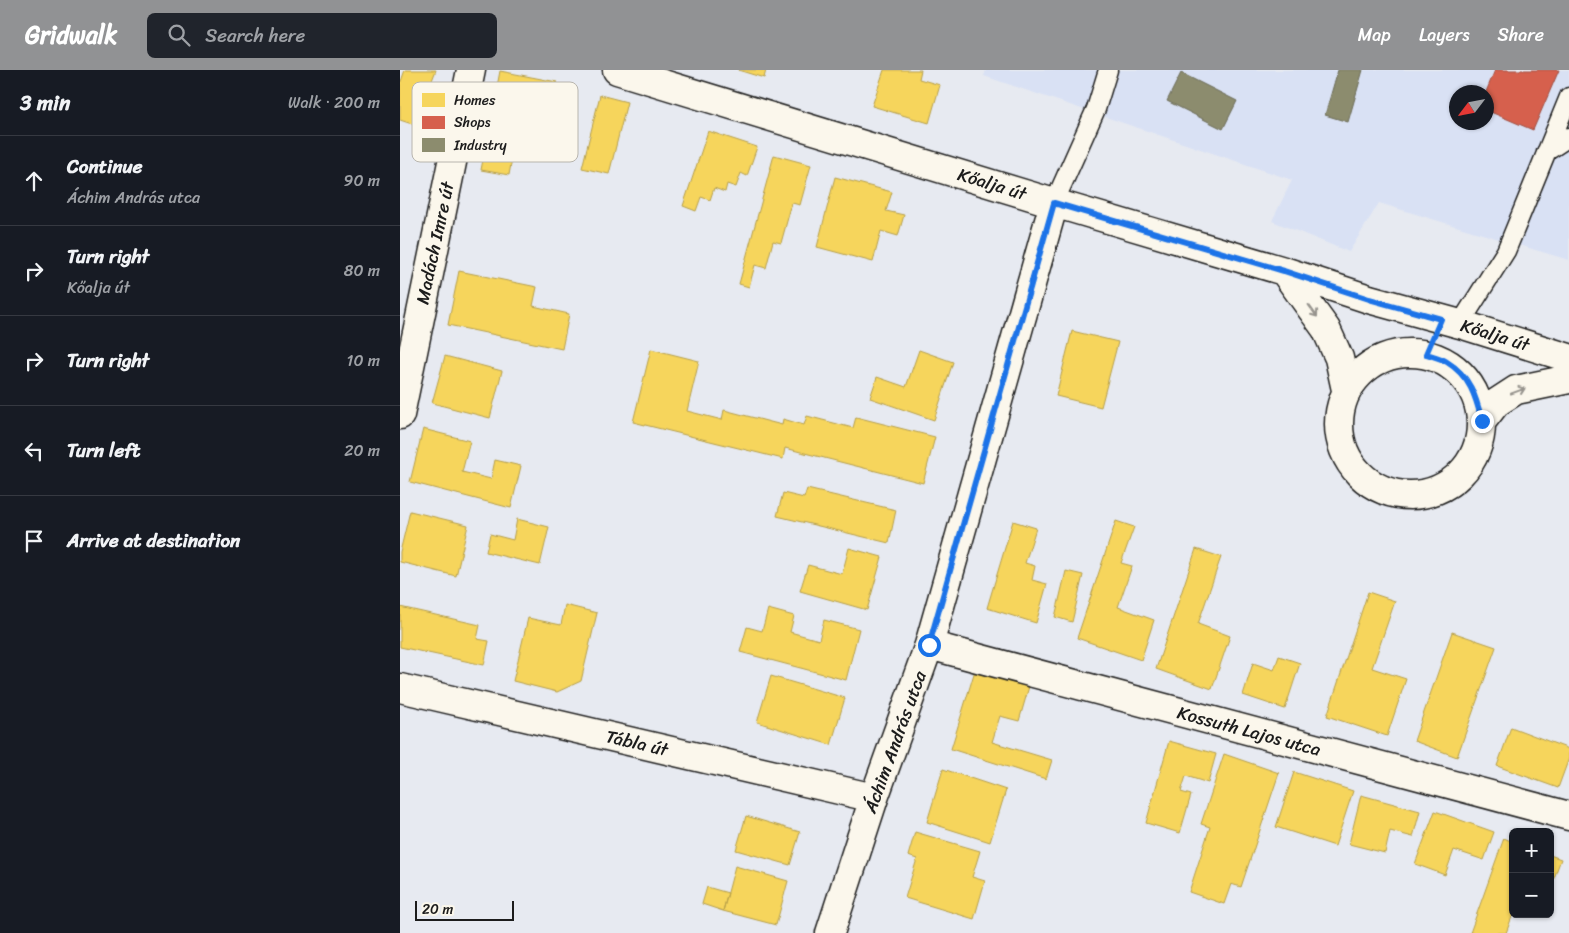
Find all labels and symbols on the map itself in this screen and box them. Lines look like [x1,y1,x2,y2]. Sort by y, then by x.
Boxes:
legend [412,82,578,162]
north arrow [1449,85,1494,130]
text: Homes [454,88,496,113]
text: Shops [454,110,491,135]
text: Industry [453,133,508,158]
street label: Kőalja út [954,158,1031,210]
street label: Madách Imre út [406,178,464,307]
one-way arrow [1308,304,1318,318]
street label: Kőalja út [1457,309,1534,361]
one-way arrow [1510,386,1525,395]
route end [1471,410,1494,433]
route start [918,634,941,657]
street label: Áchim András utca [854,665,936,819]
street label: Kossuth Lajos utca [1174,696,1324,766]
street label: Tábla út [603,720,672,766]
scale bar [415,898,514,921]

